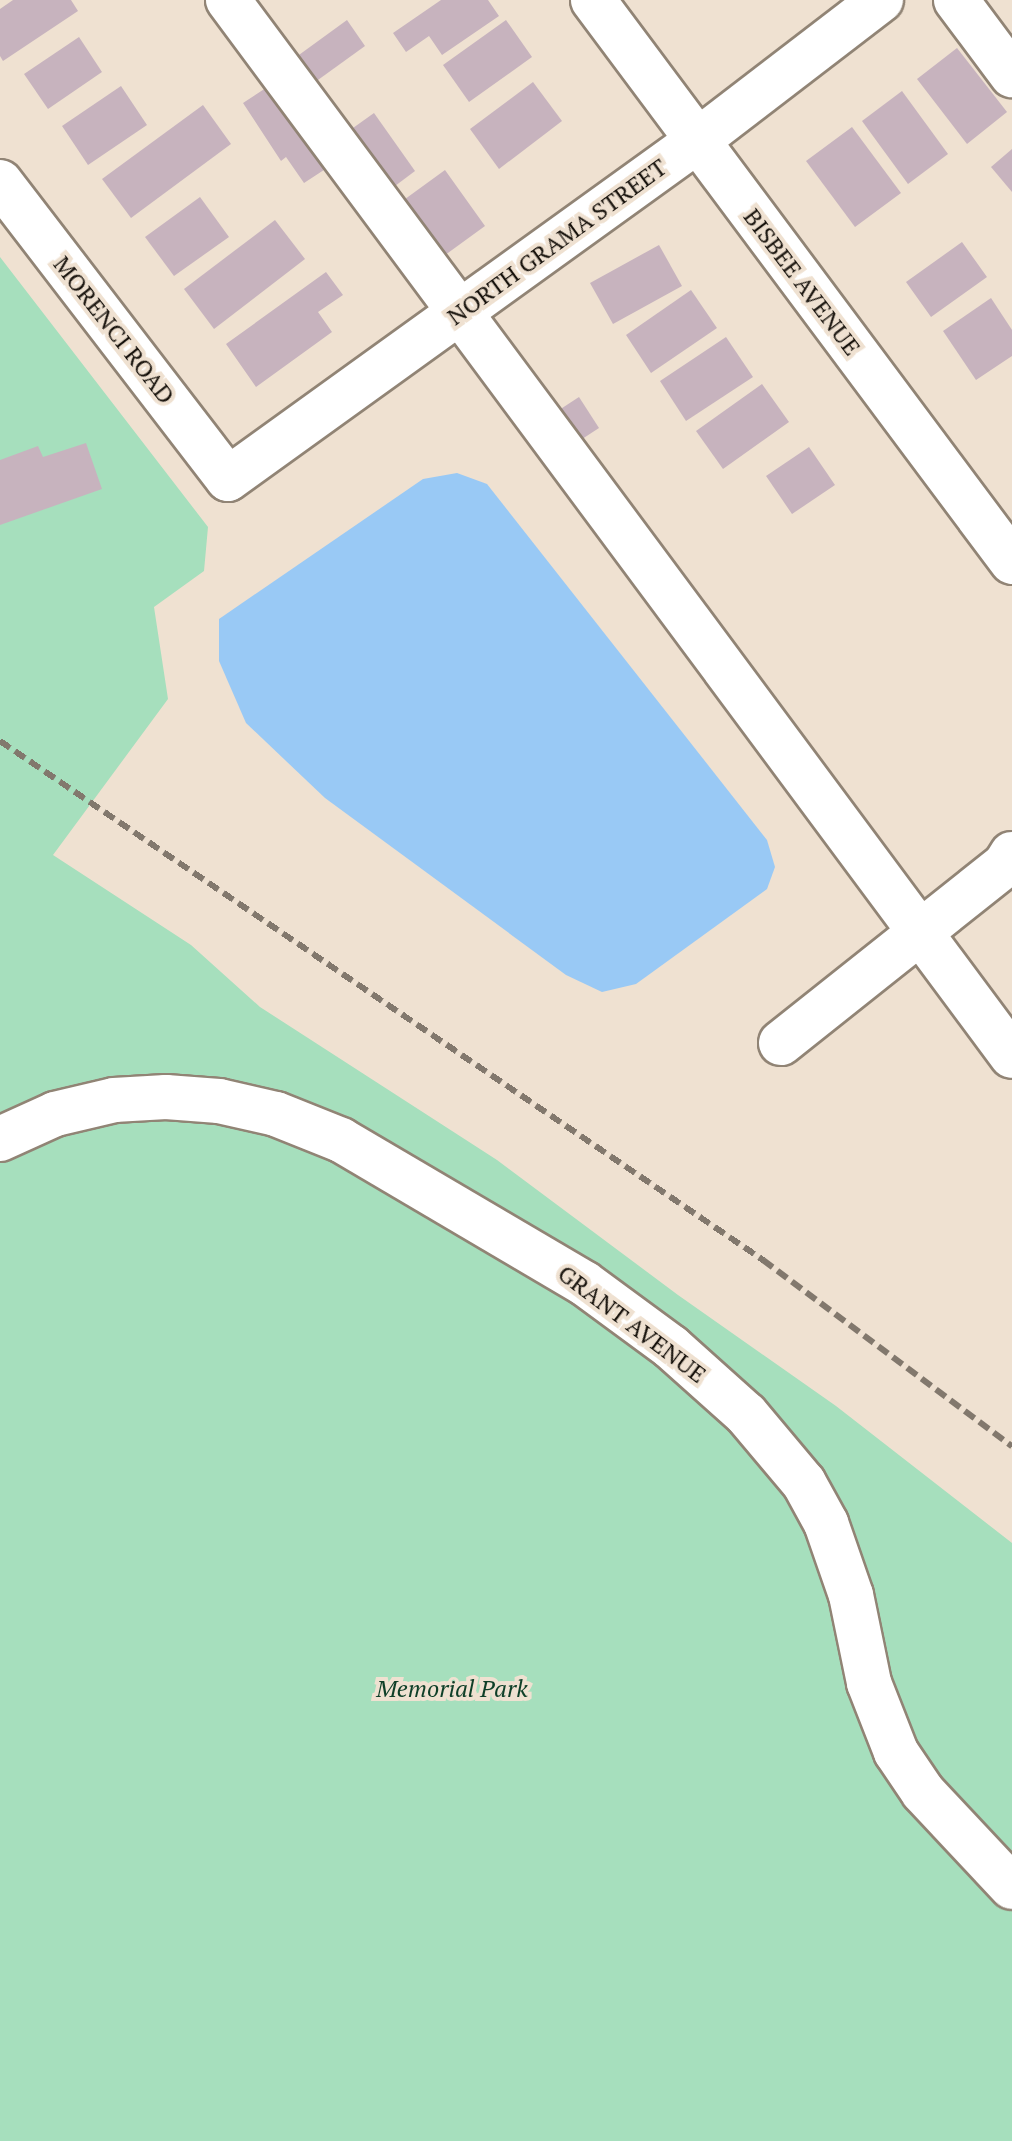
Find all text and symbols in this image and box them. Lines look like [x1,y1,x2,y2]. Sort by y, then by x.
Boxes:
street label: NORTH GRAMA STREET [441,153,673,331]
street label: BISBEE AVENUE [737,203,867,361]
street label: MORENCI ROAD [47,250,181,410]
street label: GRANT AVENUE [552,1259,712,1389]
park label: Memorial Park [376,1675,528,1703]

